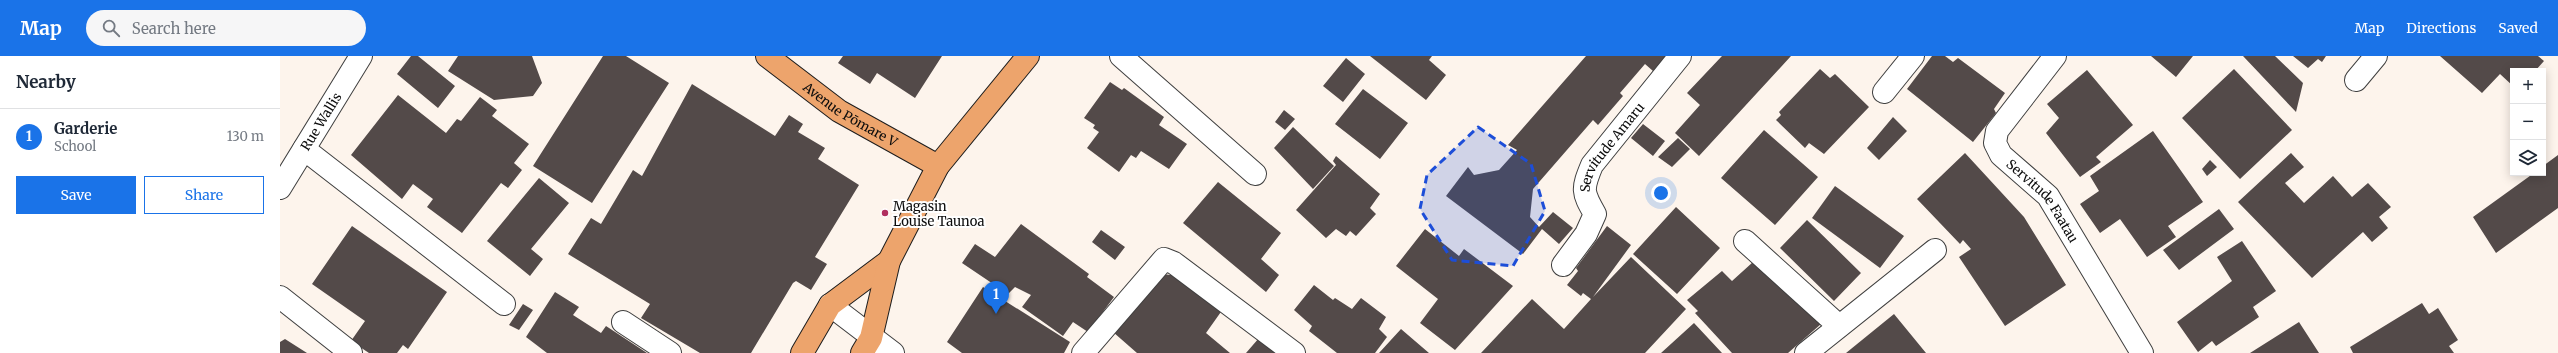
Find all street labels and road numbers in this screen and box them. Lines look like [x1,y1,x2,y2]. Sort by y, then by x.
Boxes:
street label: Avenue Pōmare V [799,78,901,150]
street label: Rue Wallis [297,89,345,154]
street label: Servitude Amaru [1576,99,1648,192]
street label: Servitude Faatau [2003,155,2082,246]

